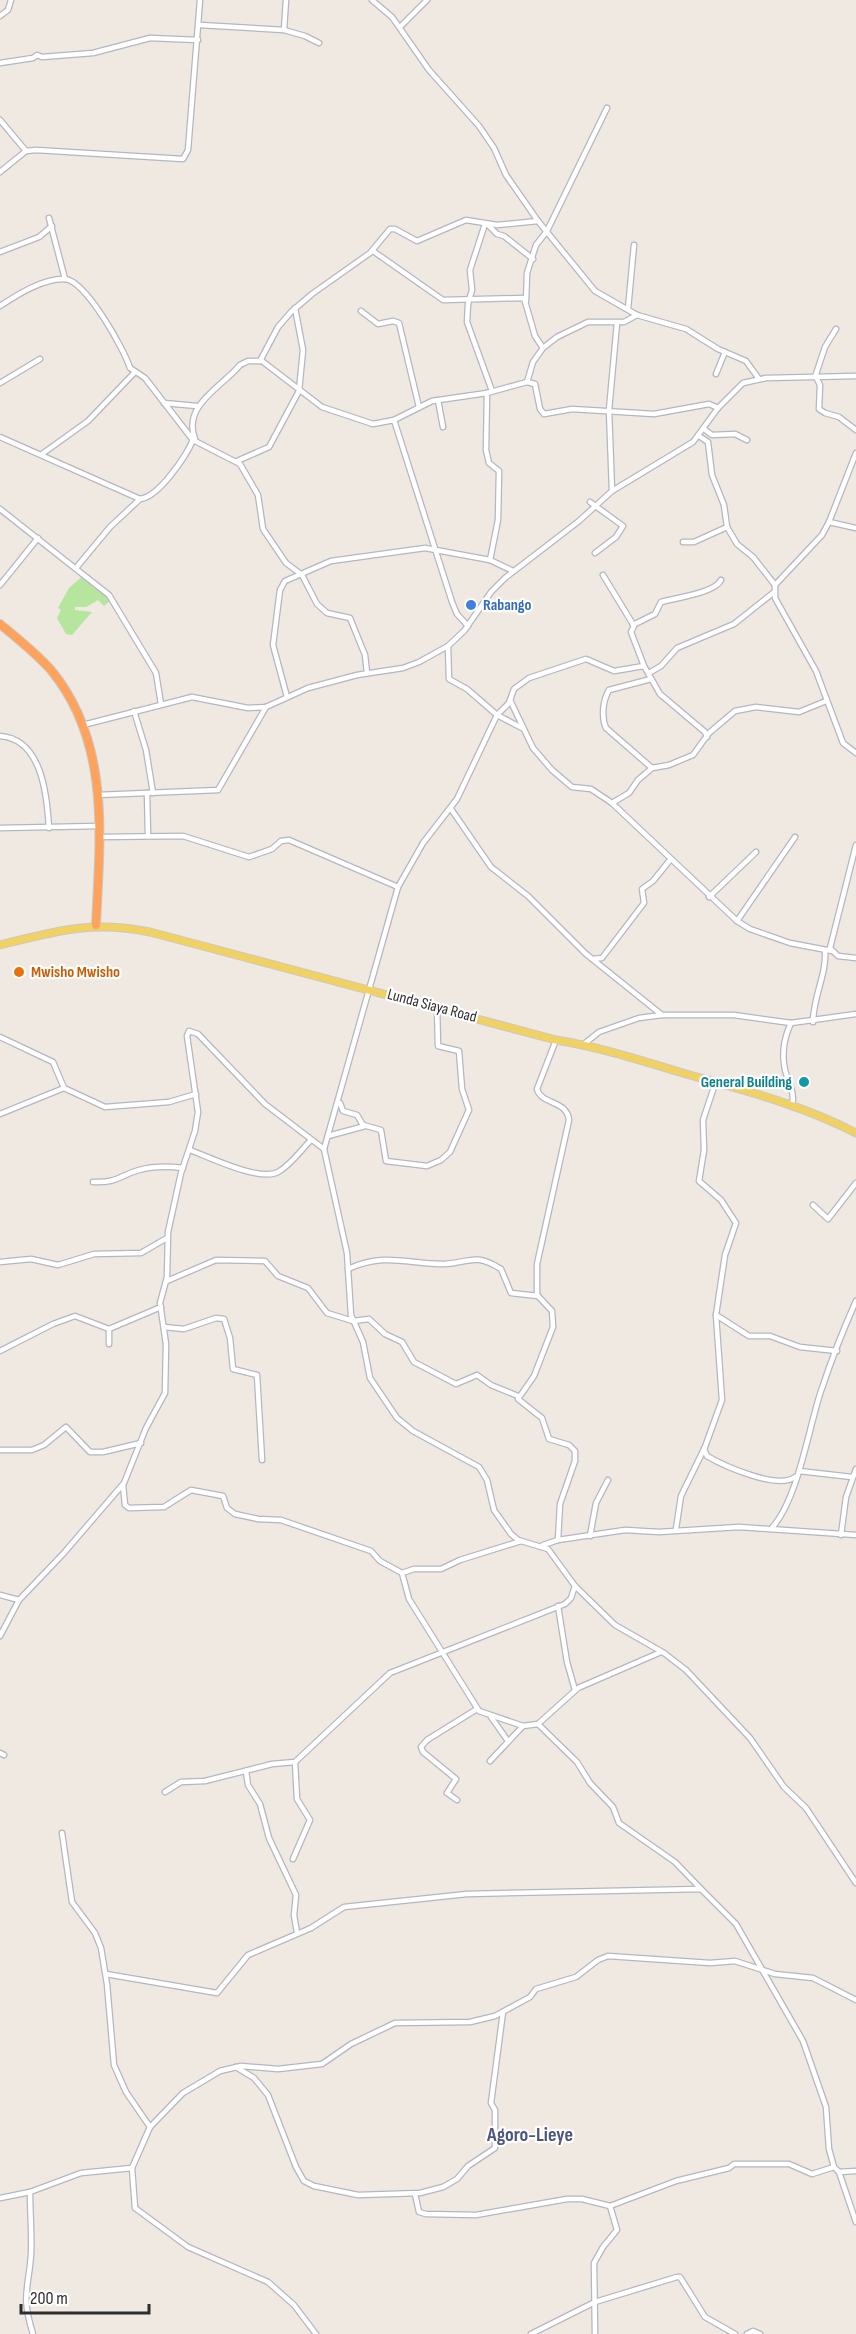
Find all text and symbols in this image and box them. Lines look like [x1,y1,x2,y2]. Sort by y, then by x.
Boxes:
place label: Rabango [483,596,531,615]
marker: Rabango [464,598,478,612]
place label: Mwisho Mwisho [31,963,120,982]
marker: Mwisho Mwisho [12,965,26,979]
street label: Lunda Siaya Road [385,985,479,1027]
place label: General Building [701,1073,792,1092]
marker: General Building [797,1075,811,1089]
district label: Agoro-Lieye [486,2123,573,2147]
scale bar [21,2277,148,2315]
text: 200 m [30,2288,68,2309]

